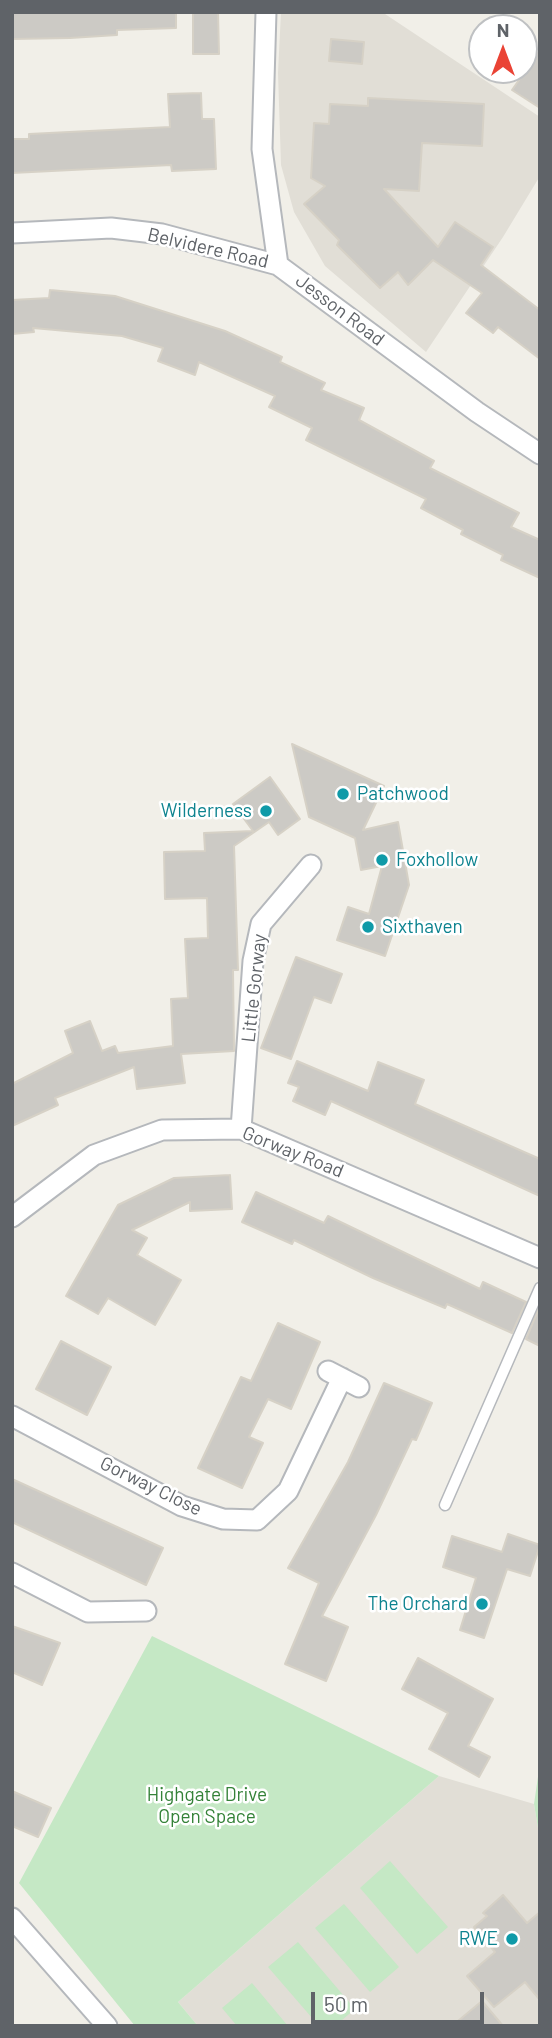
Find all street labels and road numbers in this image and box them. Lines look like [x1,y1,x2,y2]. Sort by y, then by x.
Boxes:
street label: Belvidere Road [145,223,271,273]
street label: Jesson Road [291,269,389,351]
street label: Little Gorway [237,933,271,1043]
street label: Gorway Road [239,1121,347,1183]
street label: Gorway Close [96,1452,206,1520]

